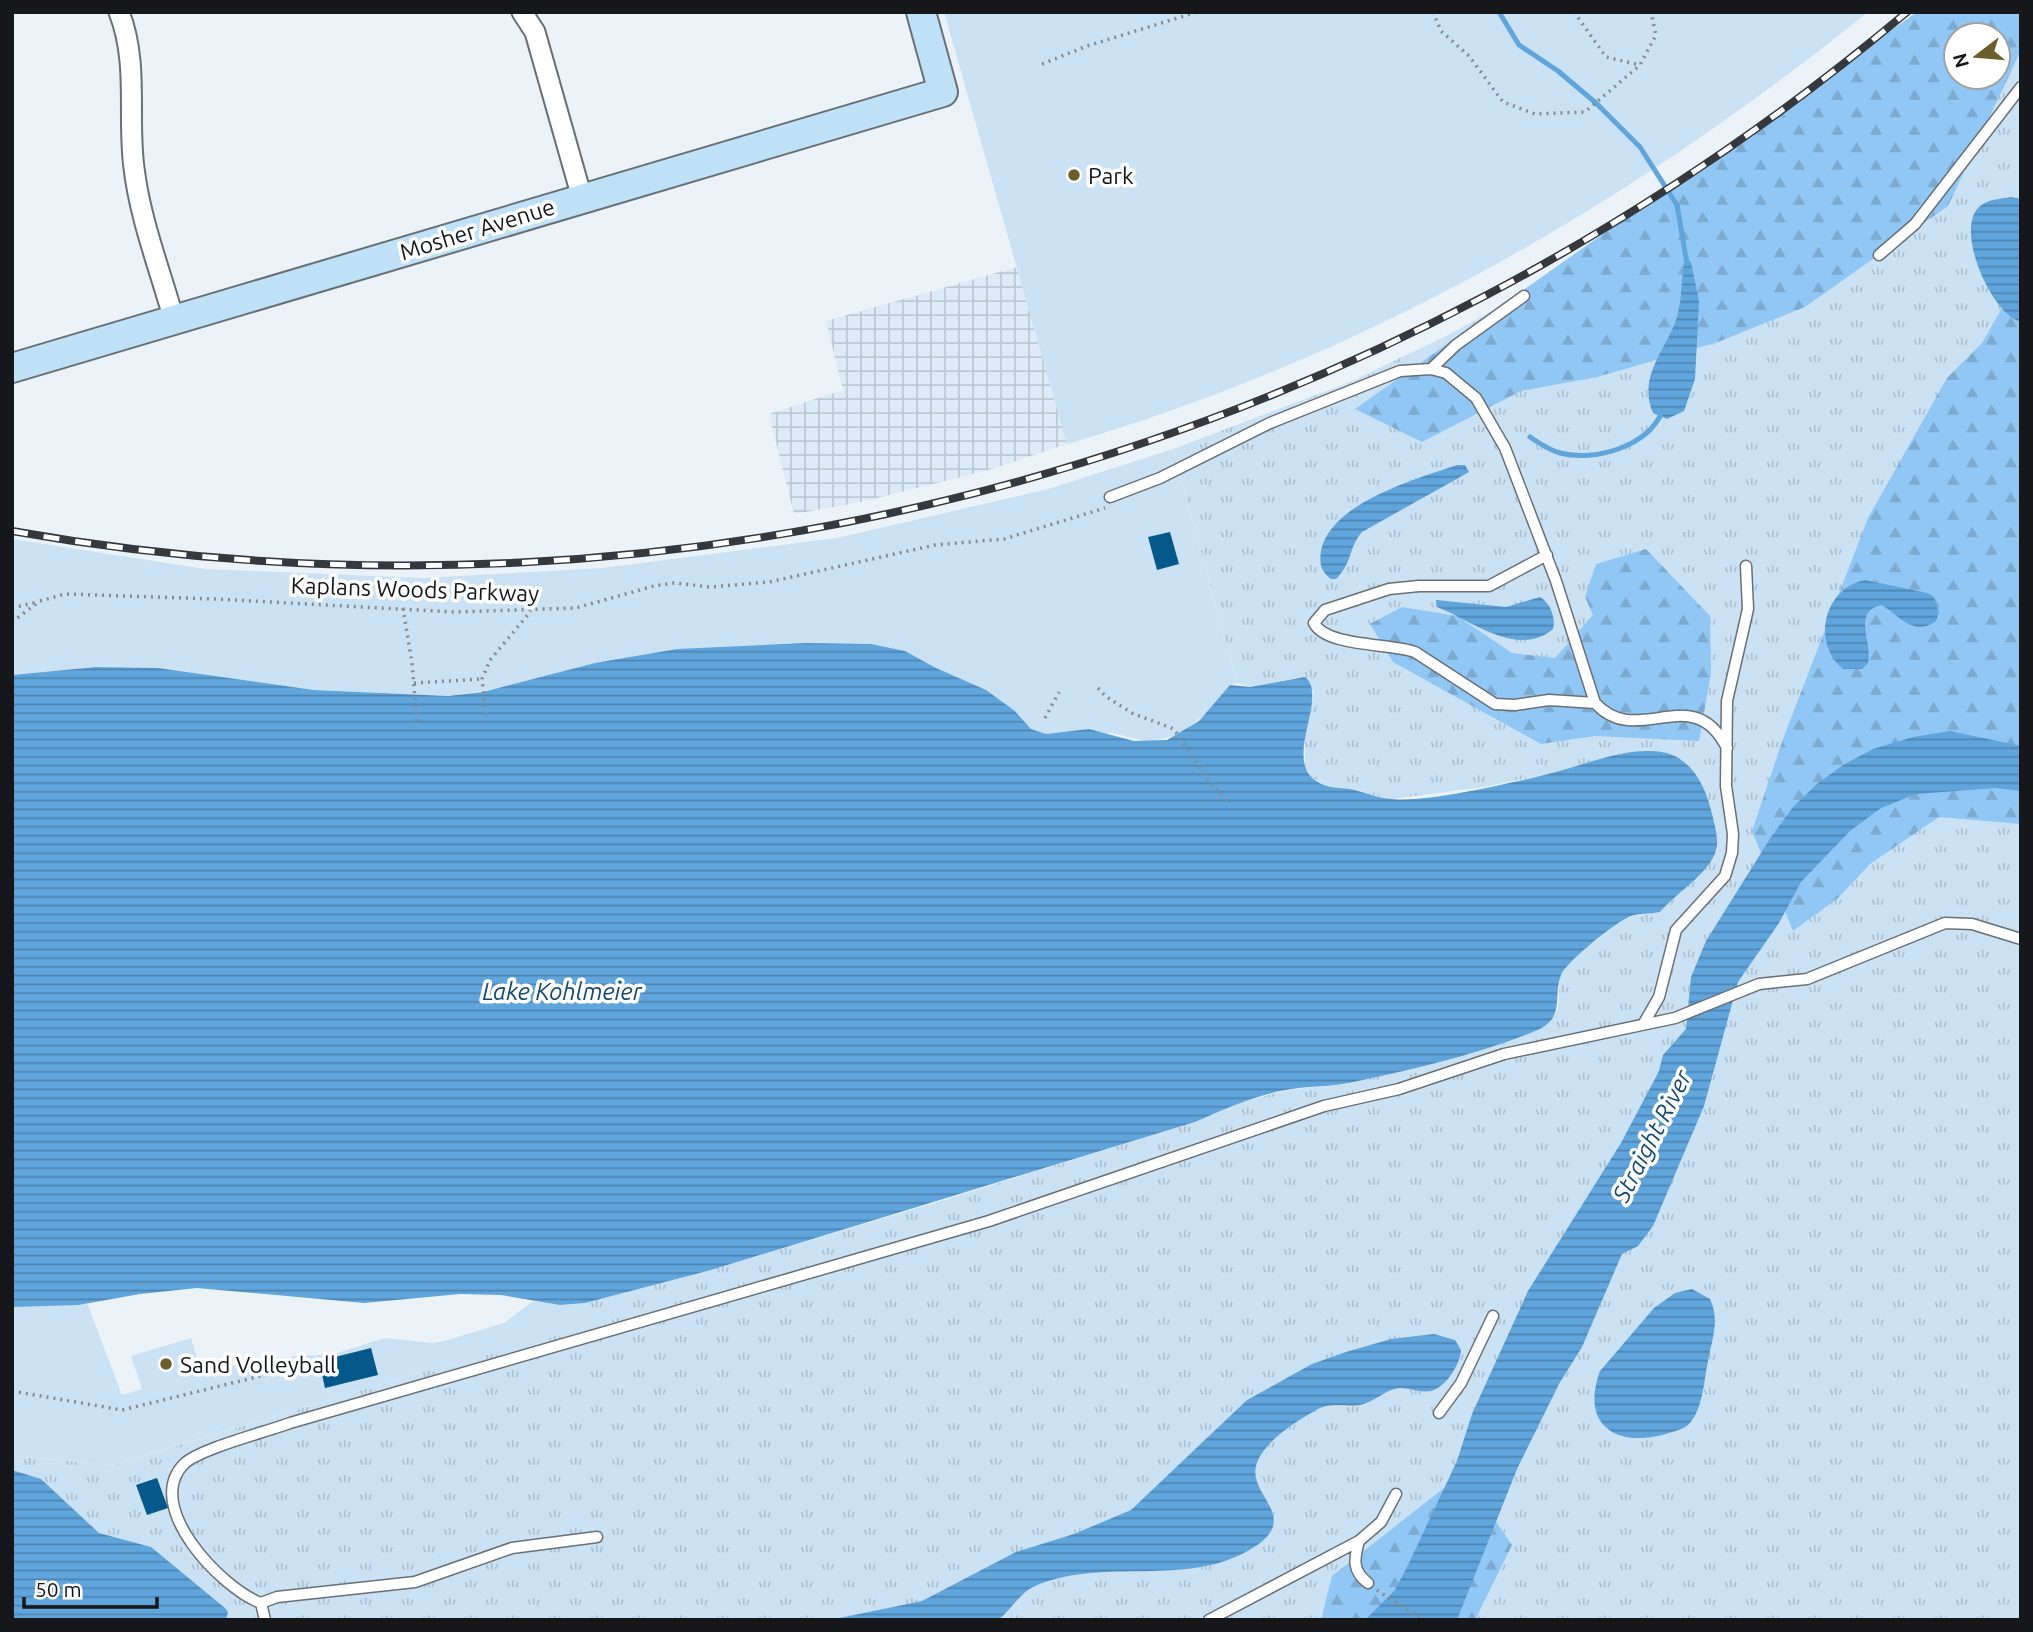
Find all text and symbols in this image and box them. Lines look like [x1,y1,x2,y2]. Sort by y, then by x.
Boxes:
north arrow [1942,21,2012,91]
text: N [1948,51,1973,71]
place label: Park [1088,163,1134,188]
marker: Park [1066,167,1082,183]
street label: Mosher Avenue [396,194,558,264]
street label: Kaplans Woods Parkway [290,572,540,606]
water label: Lake Kohlmeier [482,978,643,1005]
water label: Straight River [1607,1065,1697,1207]
place label: Sand Volleyball [180,1352,336,1377]
marker: Sand Volleyball [158,1356,174,1372]
scale bar [24,1566,158,1610]
text: 50 m [35,1577,82,1601]

